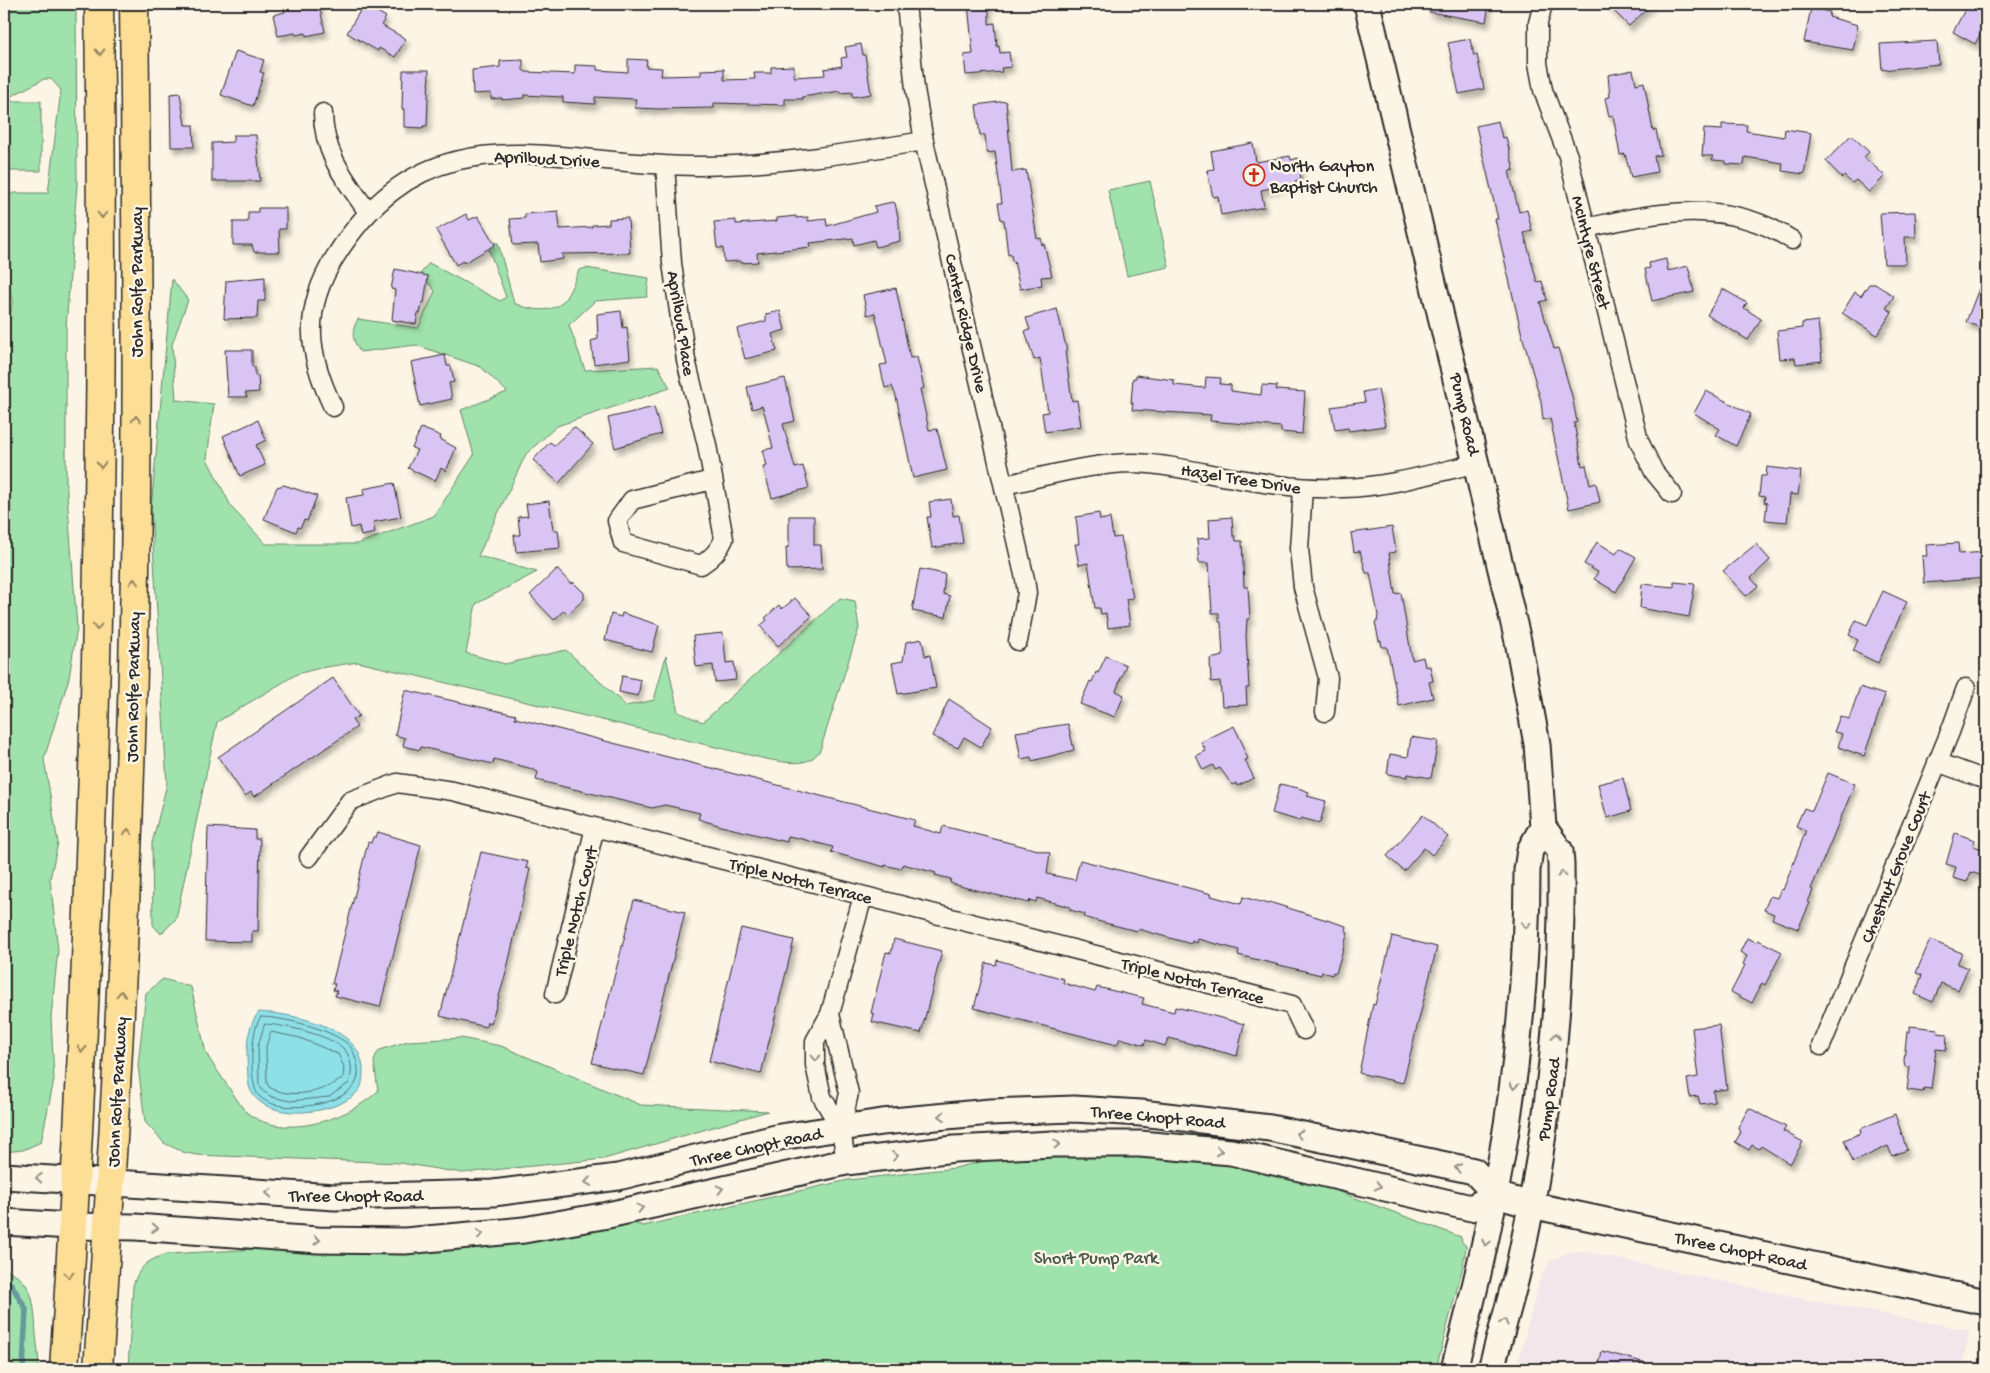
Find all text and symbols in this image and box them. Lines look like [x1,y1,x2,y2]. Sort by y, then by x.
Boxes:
one-way arrow [95,49,105,57]
street label: Aprilbud Drive [494,147,601,174]
place label: North Gayton Baptist Church [1269,157,1378,199]
church icon: North Gayton Baptist Church [1242,163,1266,187]
street label: McIntyre Street [1565,194,1614,313]
street label: John Rolfe Parkway [128,207,149,357]
one-way arrow [97,212,107,219]
street label: Center Ridge Drive [938,252,991,396]
street label: Aprilbud Place [661,270,698,378]
street label: Pump Road [1444,371,1484,459]
one-way arrow [131,415,141,422]
one-way arrow [95,461,106,469]
street label: Hazel Tree Drive [1179,461,1303,500]
one-way arrow [129,577,139,585]
street label: John Rolfe Parkway [123,612,146,762]
one-way arrow [92,624,103,632]
street label: Chestnut Grove Court [1857,788,1938,947]
one-way arrow [122,827,133,835]
street label: Triple Notch Court [551,843,604,980]
street label: Triple Notch Terrace [726,854,875,910]
one-way arrow [1557,869,1567,877]
one-way arrow [1521,921,1532,929]
street label: Triple Notch Terrace [1118,954,1267,1010]
one-way arrow [116,990,126,998]
street label: John Rolfe Parkway [104,1016,133,1168]
one-way arrow [1550,1032,1561,1040]
one-way arrow [76,1045,87,1053]
one-way arrow [810,1055,821,1063]
street label: Pump Road [1534,1055,1567,1143]
one-way arrow [1509,1082,1519,1091]
street label: Three Chopt Road [1089,1102,1227,1135]
one-way arrow [937,1110,945,1121]
street label: Three Chopt Road [688,1124,826,1173]
one-way arrow [1294,1129,1303,1140]
one-way arrow [1053,1139,1061,1149]
one-way arrow [1215,1145,1223,1156]
one-way arrow [891,1151,899,1162]
one-way arrow [1453,1164,1462,1174]
one-way arrow [35,1173,43,1184]
one-way arrow [584,1176,593,1186]
one-way arrow [1373,1180,1382,1191]
one-way arrow [715,1184,724,1195]
street label: Three Chopt Road [288,1187,425,1208]
one-way arrow [265,1188,273,1199]
one-way arrow [635,1203,644,1214]
one-way arrow [152,1223,160,1234]
street label: Three Chopt Road [1672,1228,1810,1277]
one-way arrow [476,1229,484,1240]
one-way arrow [314,1234,322,1245]
one-way arrow [1481,1238,1491,1247]
park label: Short Pump Park [1034,1249,1160,1270]
one-way arrow [64,1271,74,1279]
one-way arrow [1498,1318,1509,1327]

